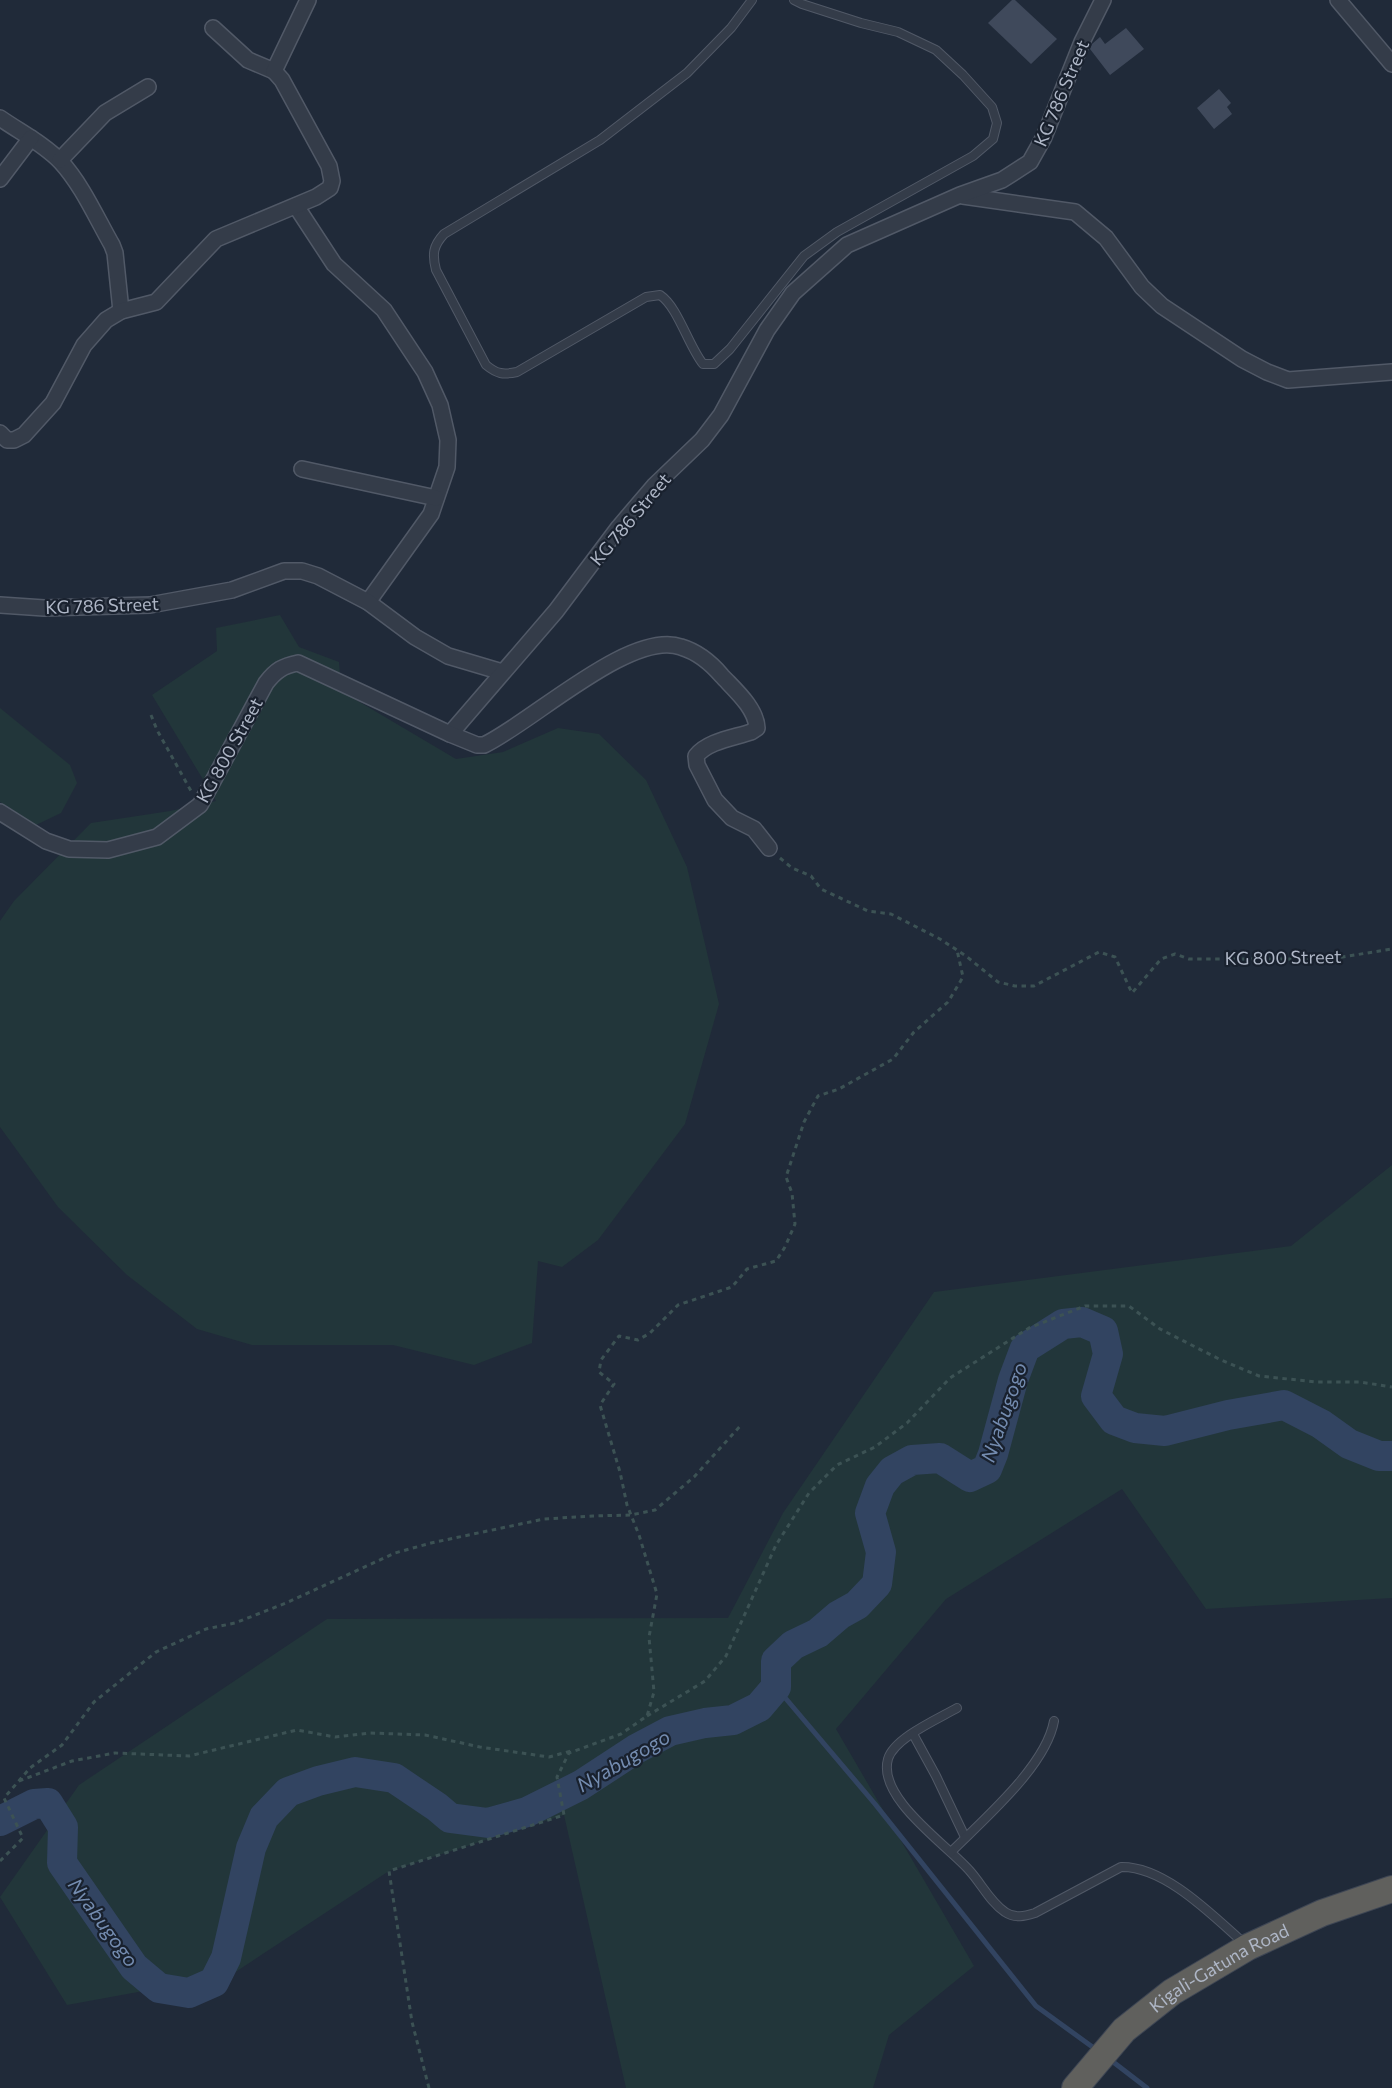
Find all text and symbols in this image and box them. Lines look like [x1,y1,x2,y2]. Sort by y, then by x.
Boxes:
street label: KG 786 Street [1029,36,1093,150]
street label: KG 786 Street [585,468,675,570]
street label: KG 786 Street [45,592,159,618]
street label: KG 800 Street [191,694,267,806]
street label: KG 800 Street [1224,945,1342,969]
water label: Nyabugogo [975,1359,1031,1465]
water label: Nyabugogo [572,1724,674,1796]
water label: Nyabugogo [64,1873,144,1971]
street label: Kigali-Gatuna Road [1145,1919,1292,2017]

